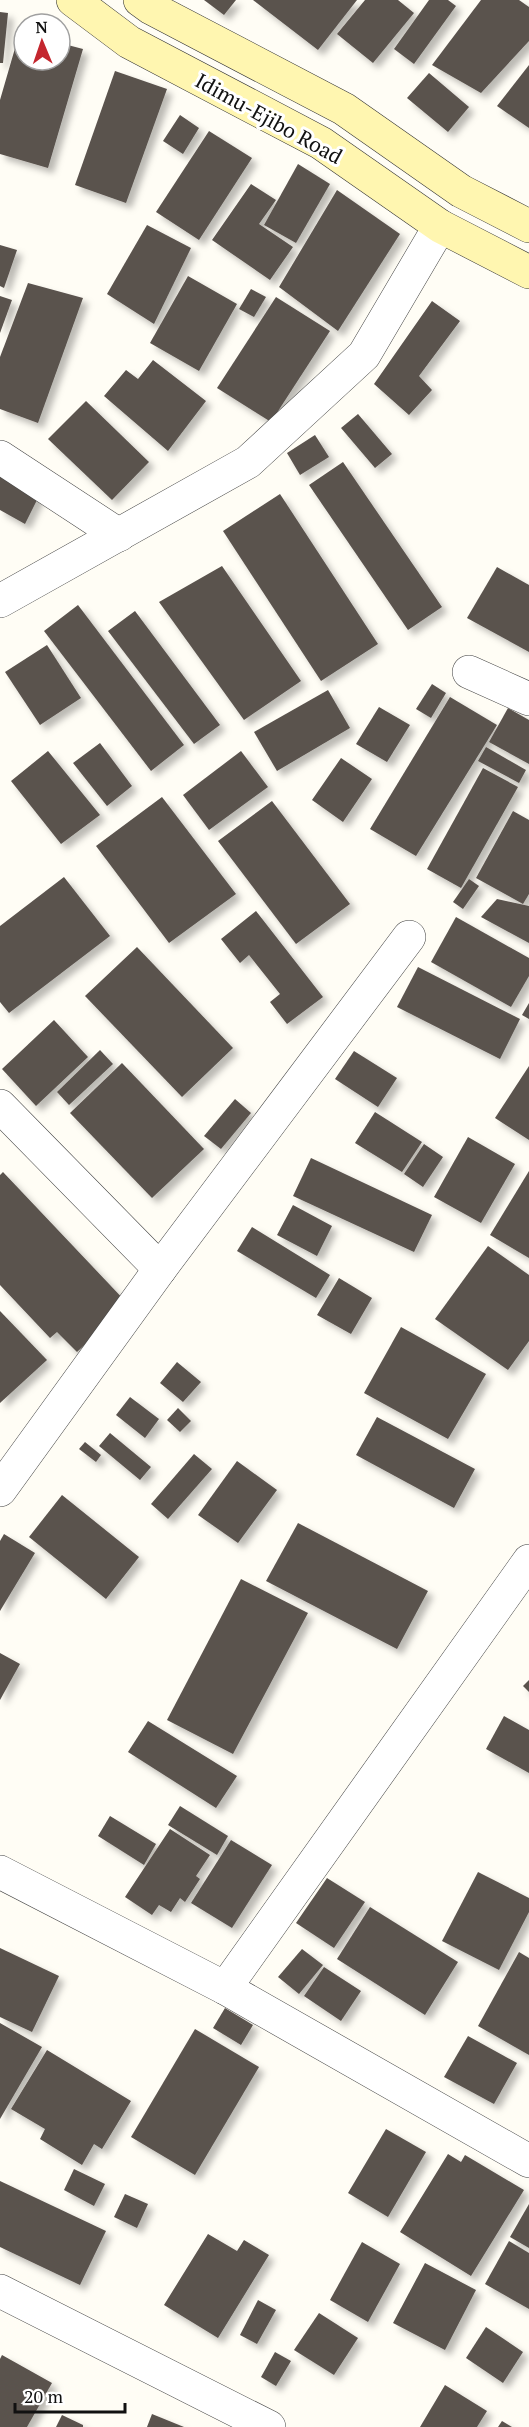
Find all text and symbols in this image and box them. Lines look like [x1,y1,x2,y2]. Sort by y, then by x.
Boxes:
north arrow [12,12,72,72]
text: N [35,16,48,38]
street label: Idimu-Ejibo Road [190,66,348,170]
scale bar [15,2376,124,2414]
text: 20 m [24,2384,64,2408]

